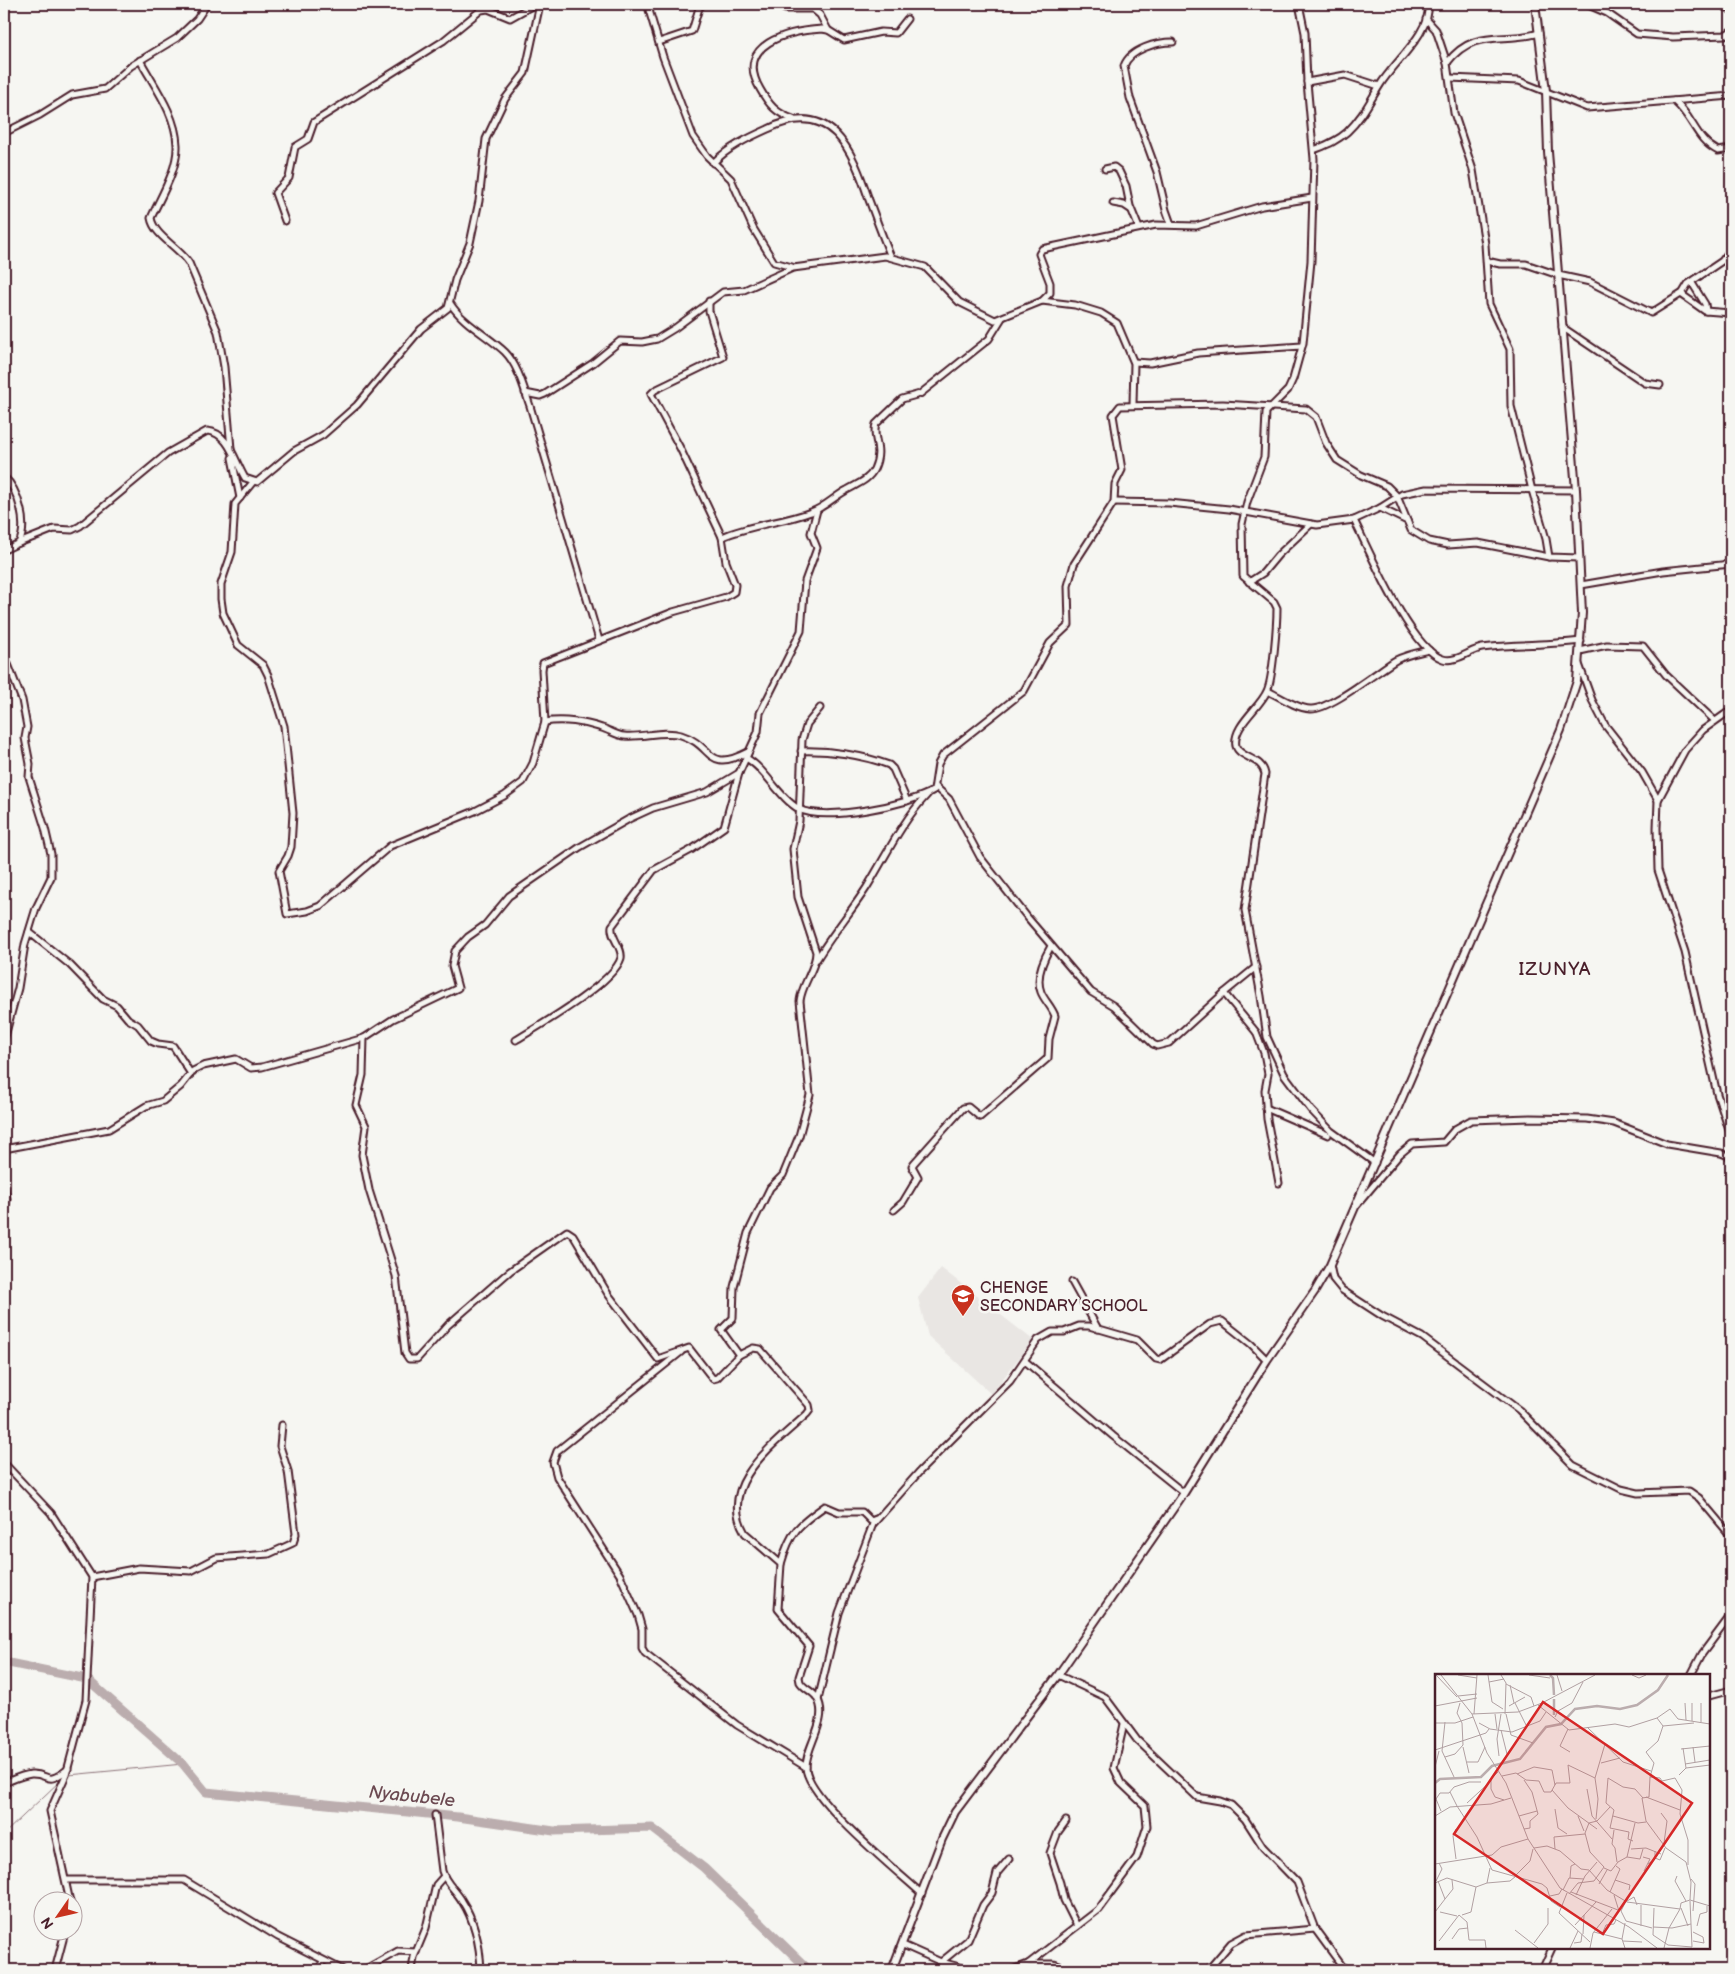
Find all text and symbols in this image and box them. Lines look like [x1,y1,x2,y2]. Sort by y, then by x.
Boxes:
district label: IZUNYA [1519,958,1591,981]
place label: CHENGE SECONDARY SCHOOL [980,1279,1148,1316]
school or university icon: CHENGE SECONDARY SCHOOL [950,1283,976,1317]
inset map [1435,1674,1710,1949]
water label: Nyabubele [368,1782,456,1811]
north arrow [32,1892,82,1942]
text: N [38,1914,58,1932]

